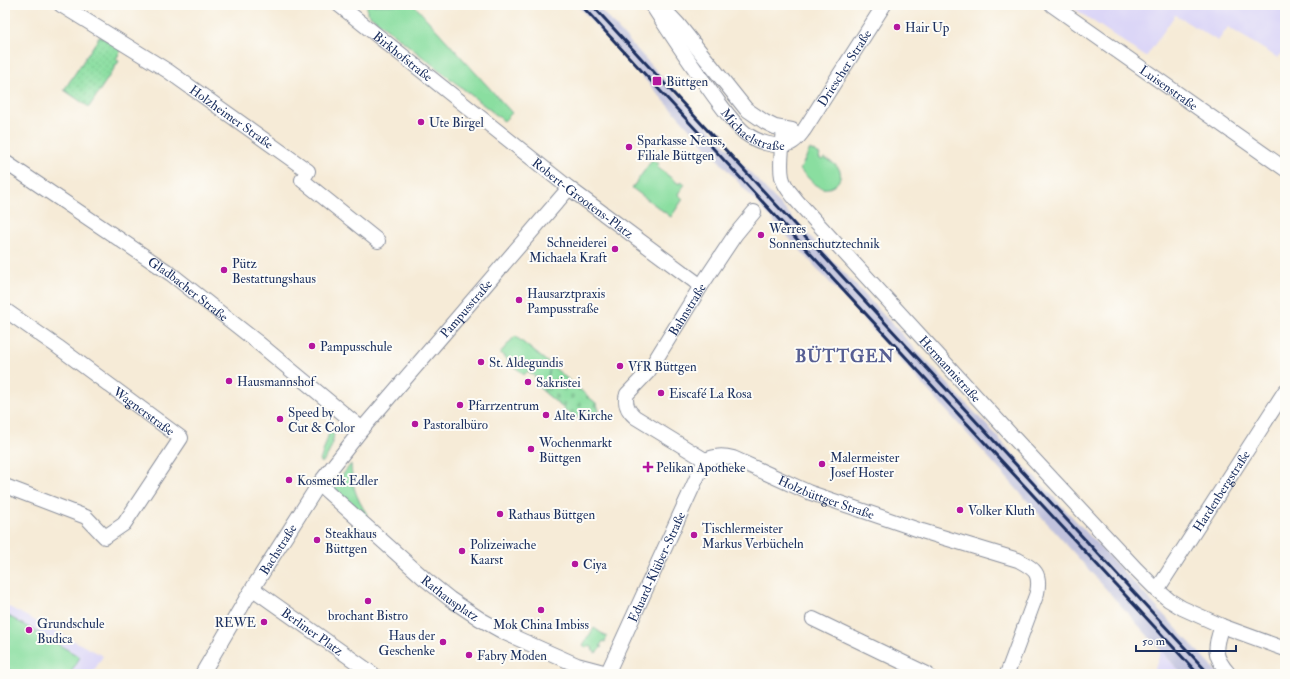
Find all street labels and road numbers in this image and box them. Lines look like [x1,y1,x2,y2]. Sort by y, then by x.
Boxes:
street label: Driescher Straße [814,26,875,110]
street label: Birkhofstraße [370,28,436,86]
street label: Luisenstraße [1136,62,1201,114]
street label: Holzheimer Straße [186,82,277,153]
street label: Michaelstraße [717,105,786,154]
street label: Robert-Grootens-Platz [529,155,637,243]
street label: Gladbacher Straße [145,254,232,326]
street label: Pampusstraße [437,276,496,341]
street label: Bahnstraße [665,280,710,339]
street label: Hermannistraße [915,333,984,406]
street label: Wagnerstraße [109,383,178,440]
street label: Hardenbergstraße [1190,447,1254,535]
street label: Holzbüttger Straße [775,473,877,523]
street label: Eduard-Klüber-Straße [625,509,690,625]
street label: Bachstraße [256,521,301,578]
street label: Rathausplatz [418,572,482,626]
street label: Berliner Platz [278,605,347,660]

